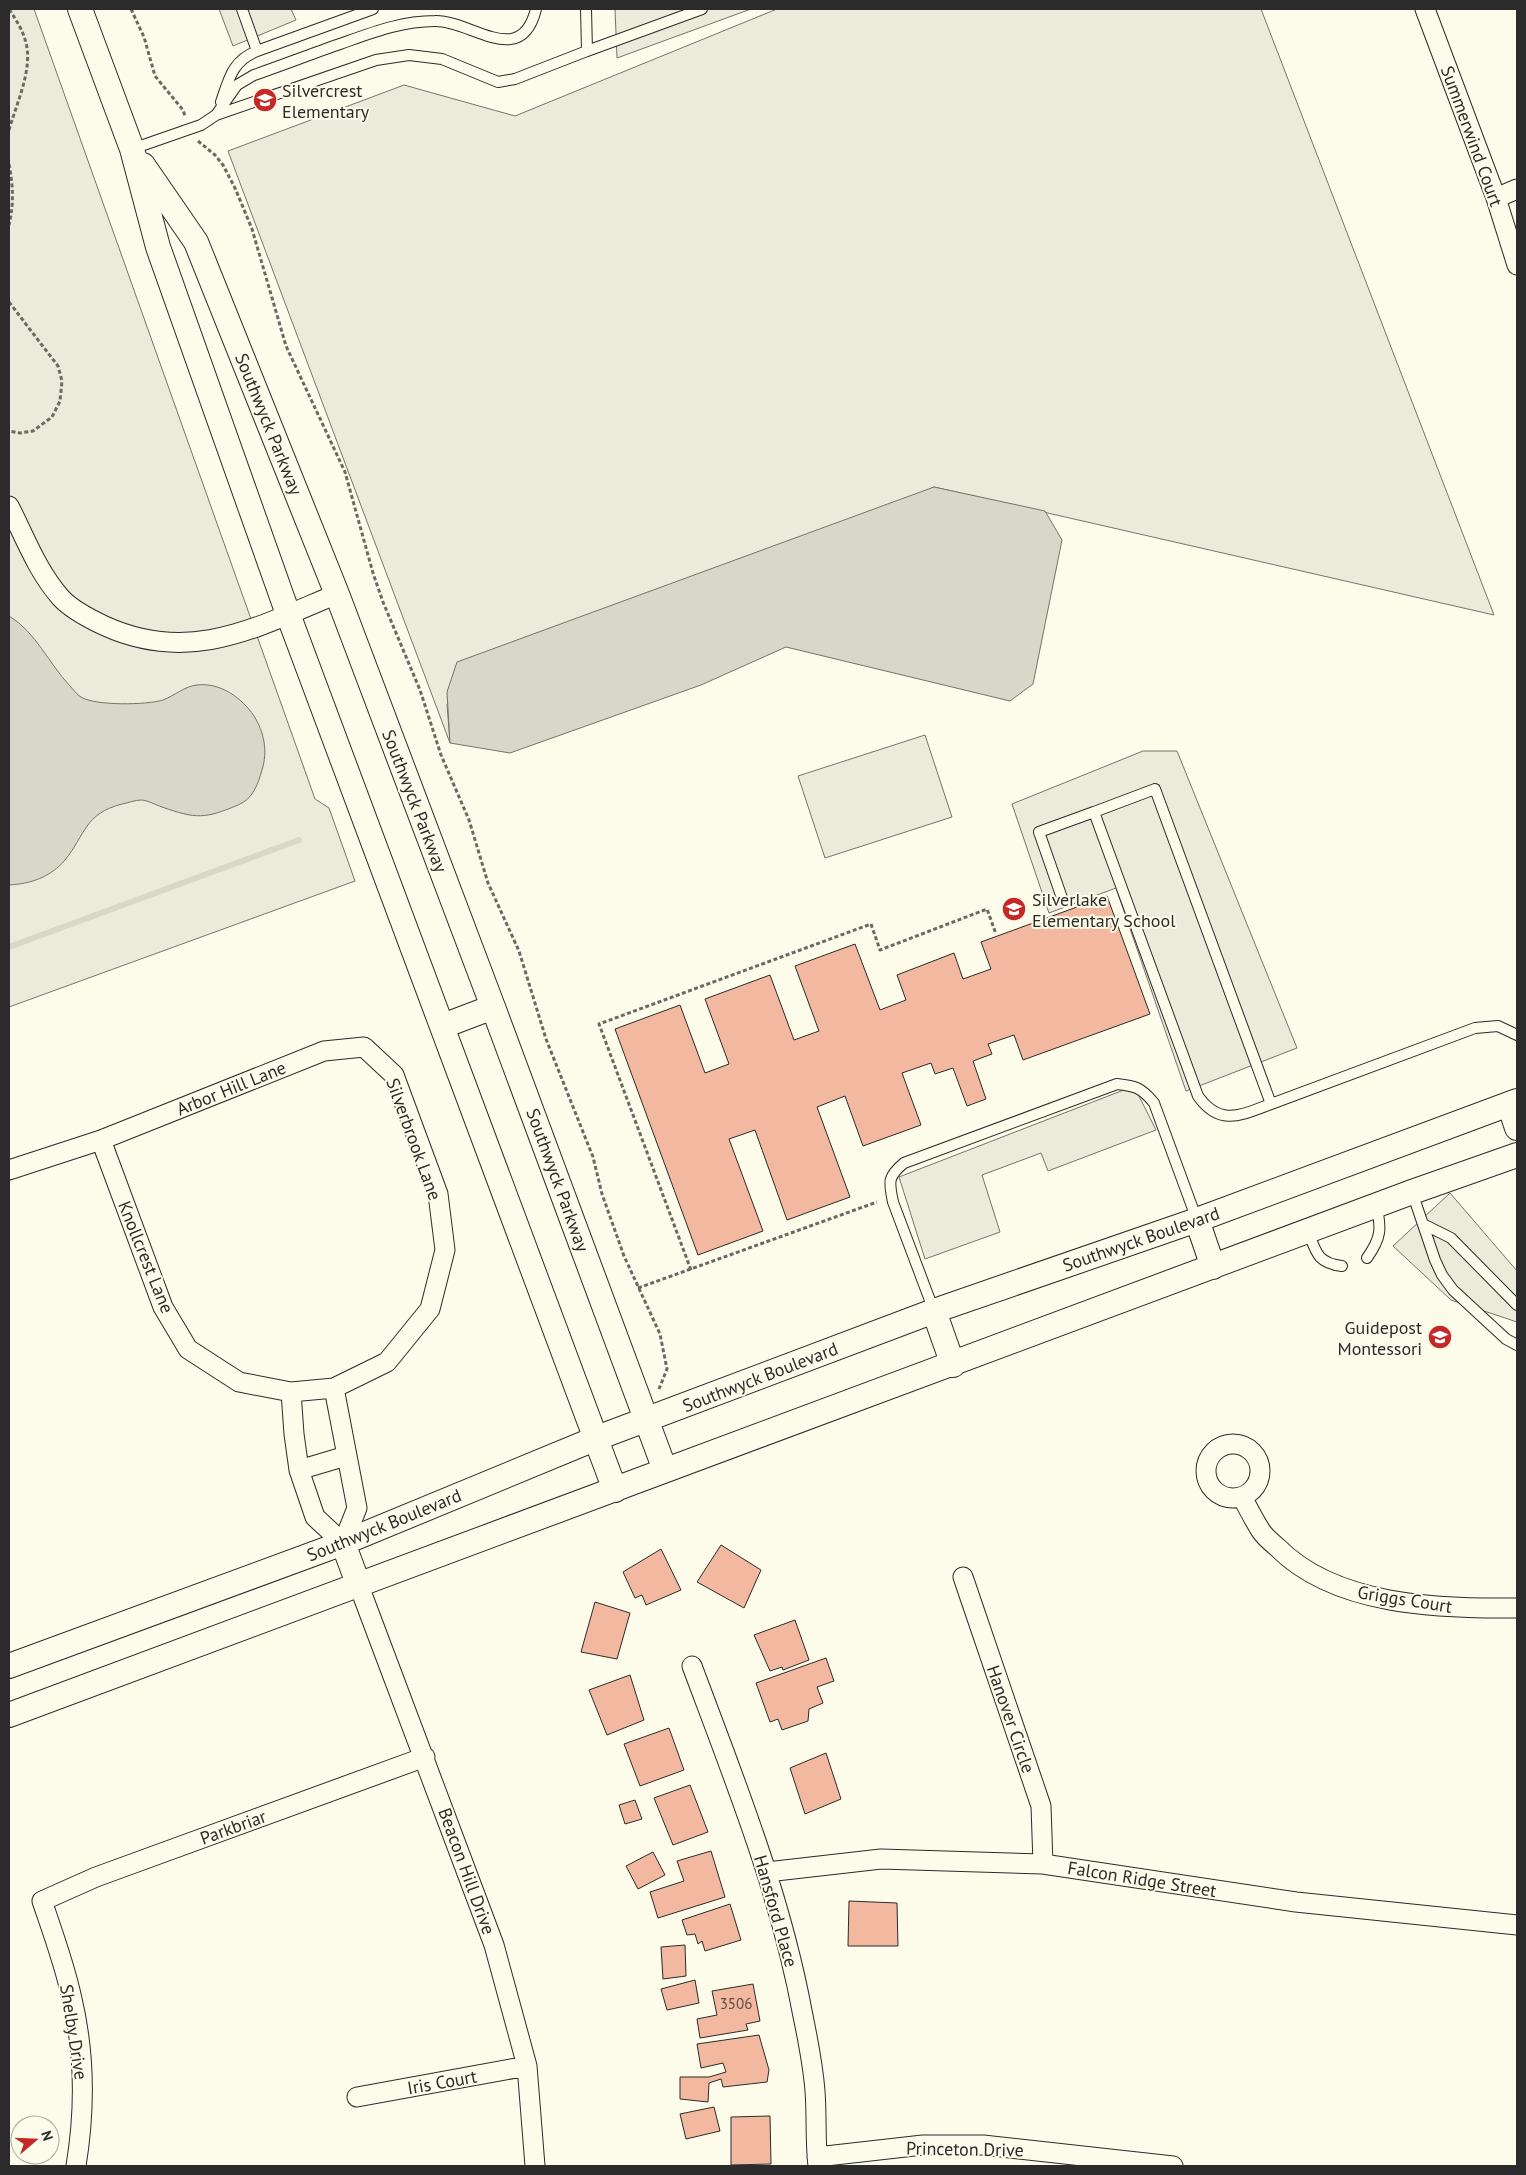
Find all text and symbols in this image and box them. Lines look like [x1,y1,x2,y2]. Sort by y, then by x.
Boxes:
street label: Summerwind Court [1436,63,1508,209]
place label: Silvercrest Elementary [282,79,370,123]
school or university icon: Silvercrest Elementary [252,87,278,113]
street label: Southwyck Parkway [230,350,308,499]
street label: Southwyck Parkway [377,726,453,876]
place label: Silverlake Elementary School [1032,888,1176,932]
school or university icon: Silverlake Elementary School [1001,896,1027,922]
street label: Arbor Hill Lane [173,1056,289,1120]
street label: Silverbrook Lane [381,1075,447,1203]
street label: Southwyck Parkway [521,1105,595,1255]
street label: Knollcrest Lane [113,1197,179,1317]
street label: Southwyck Boulevard [1059,1201,1223,1277]
place label: Guidepost Montessori [1337,1316,1422,1360]
school or university icon: Guidepost Montessori [1427,1324,1453,1350]
street label: Southwyck Boulevard [679,1337,841,1417]
street label: Southwyck Boulevard [303,1483,465,1567]
street label: Griggs Court [1356,1580,1454,1618]
street label: Hanover Circle [982,1662,1040,1776]
street label: Parkbriar [197,1804,269,1850]
street label: Beacon Hill Drive [433,1804,501,1938]
street label: Hansford Place [749,1852,803,1970]
street label: Falcon Ridge Street [1066,1856,1218,1902]
street label: Shelby Drive [55,1983,93,2081]
house number: 3506 [720,1994,752,2013]
street label: Iris Court [405,2065,479,2099]
north arrow [10,2115,60,2165]
text: N [37,2128,57,2143]
street label: Princeton Drive [906,2136,1024,2162]

